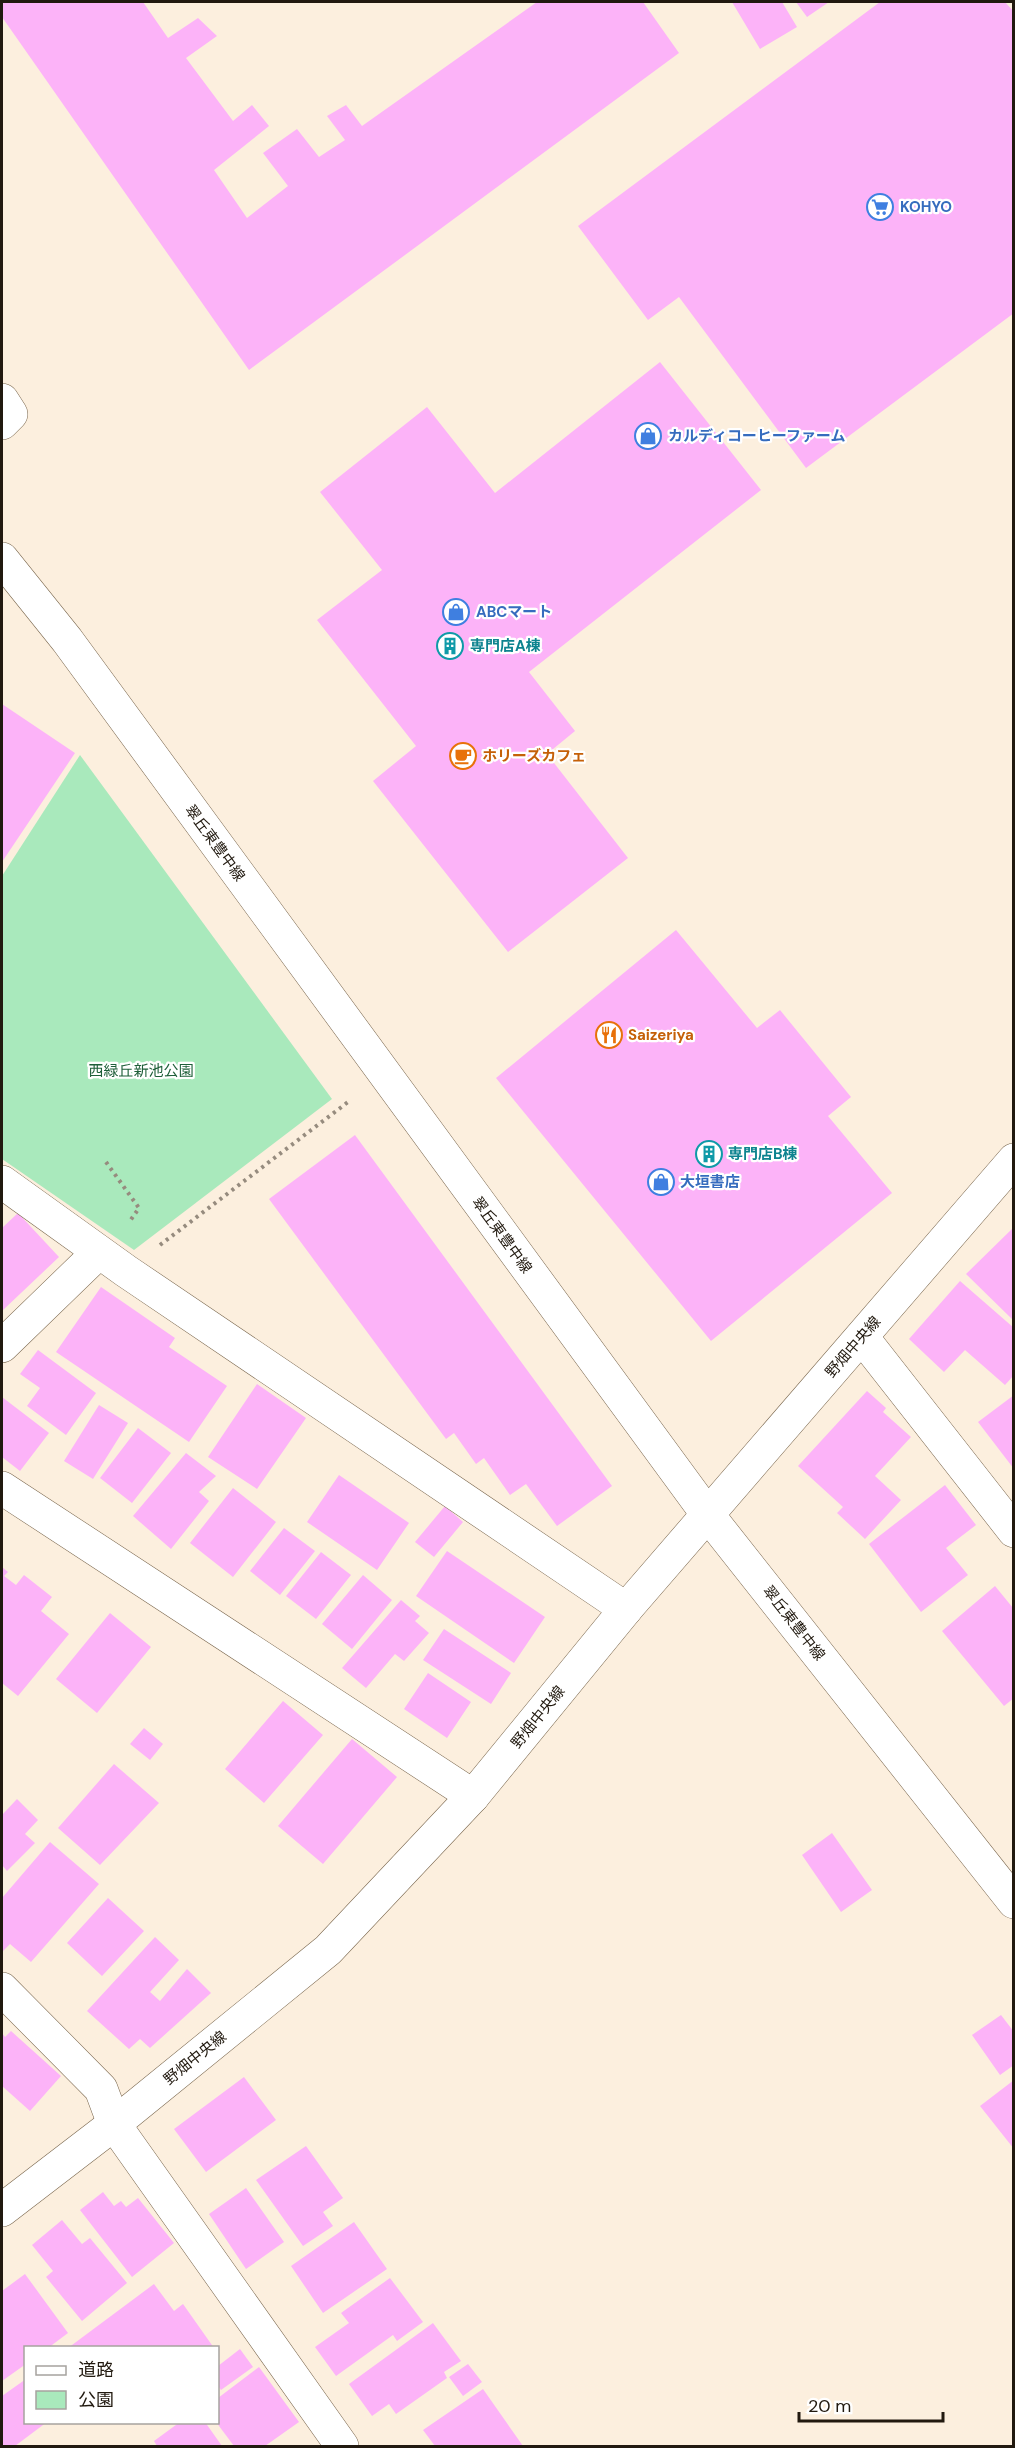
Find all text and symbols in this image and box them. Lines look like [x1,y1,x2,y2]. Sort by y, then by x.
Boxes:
supermarket icon: KOHYO [865,192,895,222]
place label: KOHYO [900,197,952,217]
shop icon: カルディコーヒーファーム [633,421,663,451]
place label: カルディコーヒーファーム [668,426,846,446]
shop icon: ABCマート [441,597,471,627]
place label: ABCマート [476,602,552,622]
building icon: 専門店A棟 [435,631,465,661]
place label: 専門店A棟 [470,636,541,656]
cafe icon: ホリーズカフェ [448,741,478,771]
place label: ホリーズカフェ [482,746,586,766]
street label: 翠丘東豊中線 [180,801,250,885]
restaurant icon: Saizeriya [594,1020,624,1050]
place label: Saizeriya [628,1025,694,1045]
park label: 西緑丘新池公園 [88,1061,194,1081]
building icon: 専門店B棟 [694,1139,724,1169]
place label: 専門店B棟 [728,1144,798,1164]
shop icon: 大垣書店 [646,1167,676,1197]
place label: 大垣書店 [680,1172,740,1192]
street label: 翠丘東豊中線 [467,1193,537,1277]
street label: 野畑中央線 [821,1312,885,1382]
street label: 翠丘東豊中線 [758,1581,830,1665]
street label: 野畑中央線 [507,1682,569,1752]
street label: 野畑中央線 [160,2027,230,2089]
legend [24,2346,219,2424]
text: 道路 [78,2358,114,2382]
scale bar [799,2385,943,2423]
text: 公園 [78,2388,114,2412]
text: 20 m [808,2394,851,2418]

